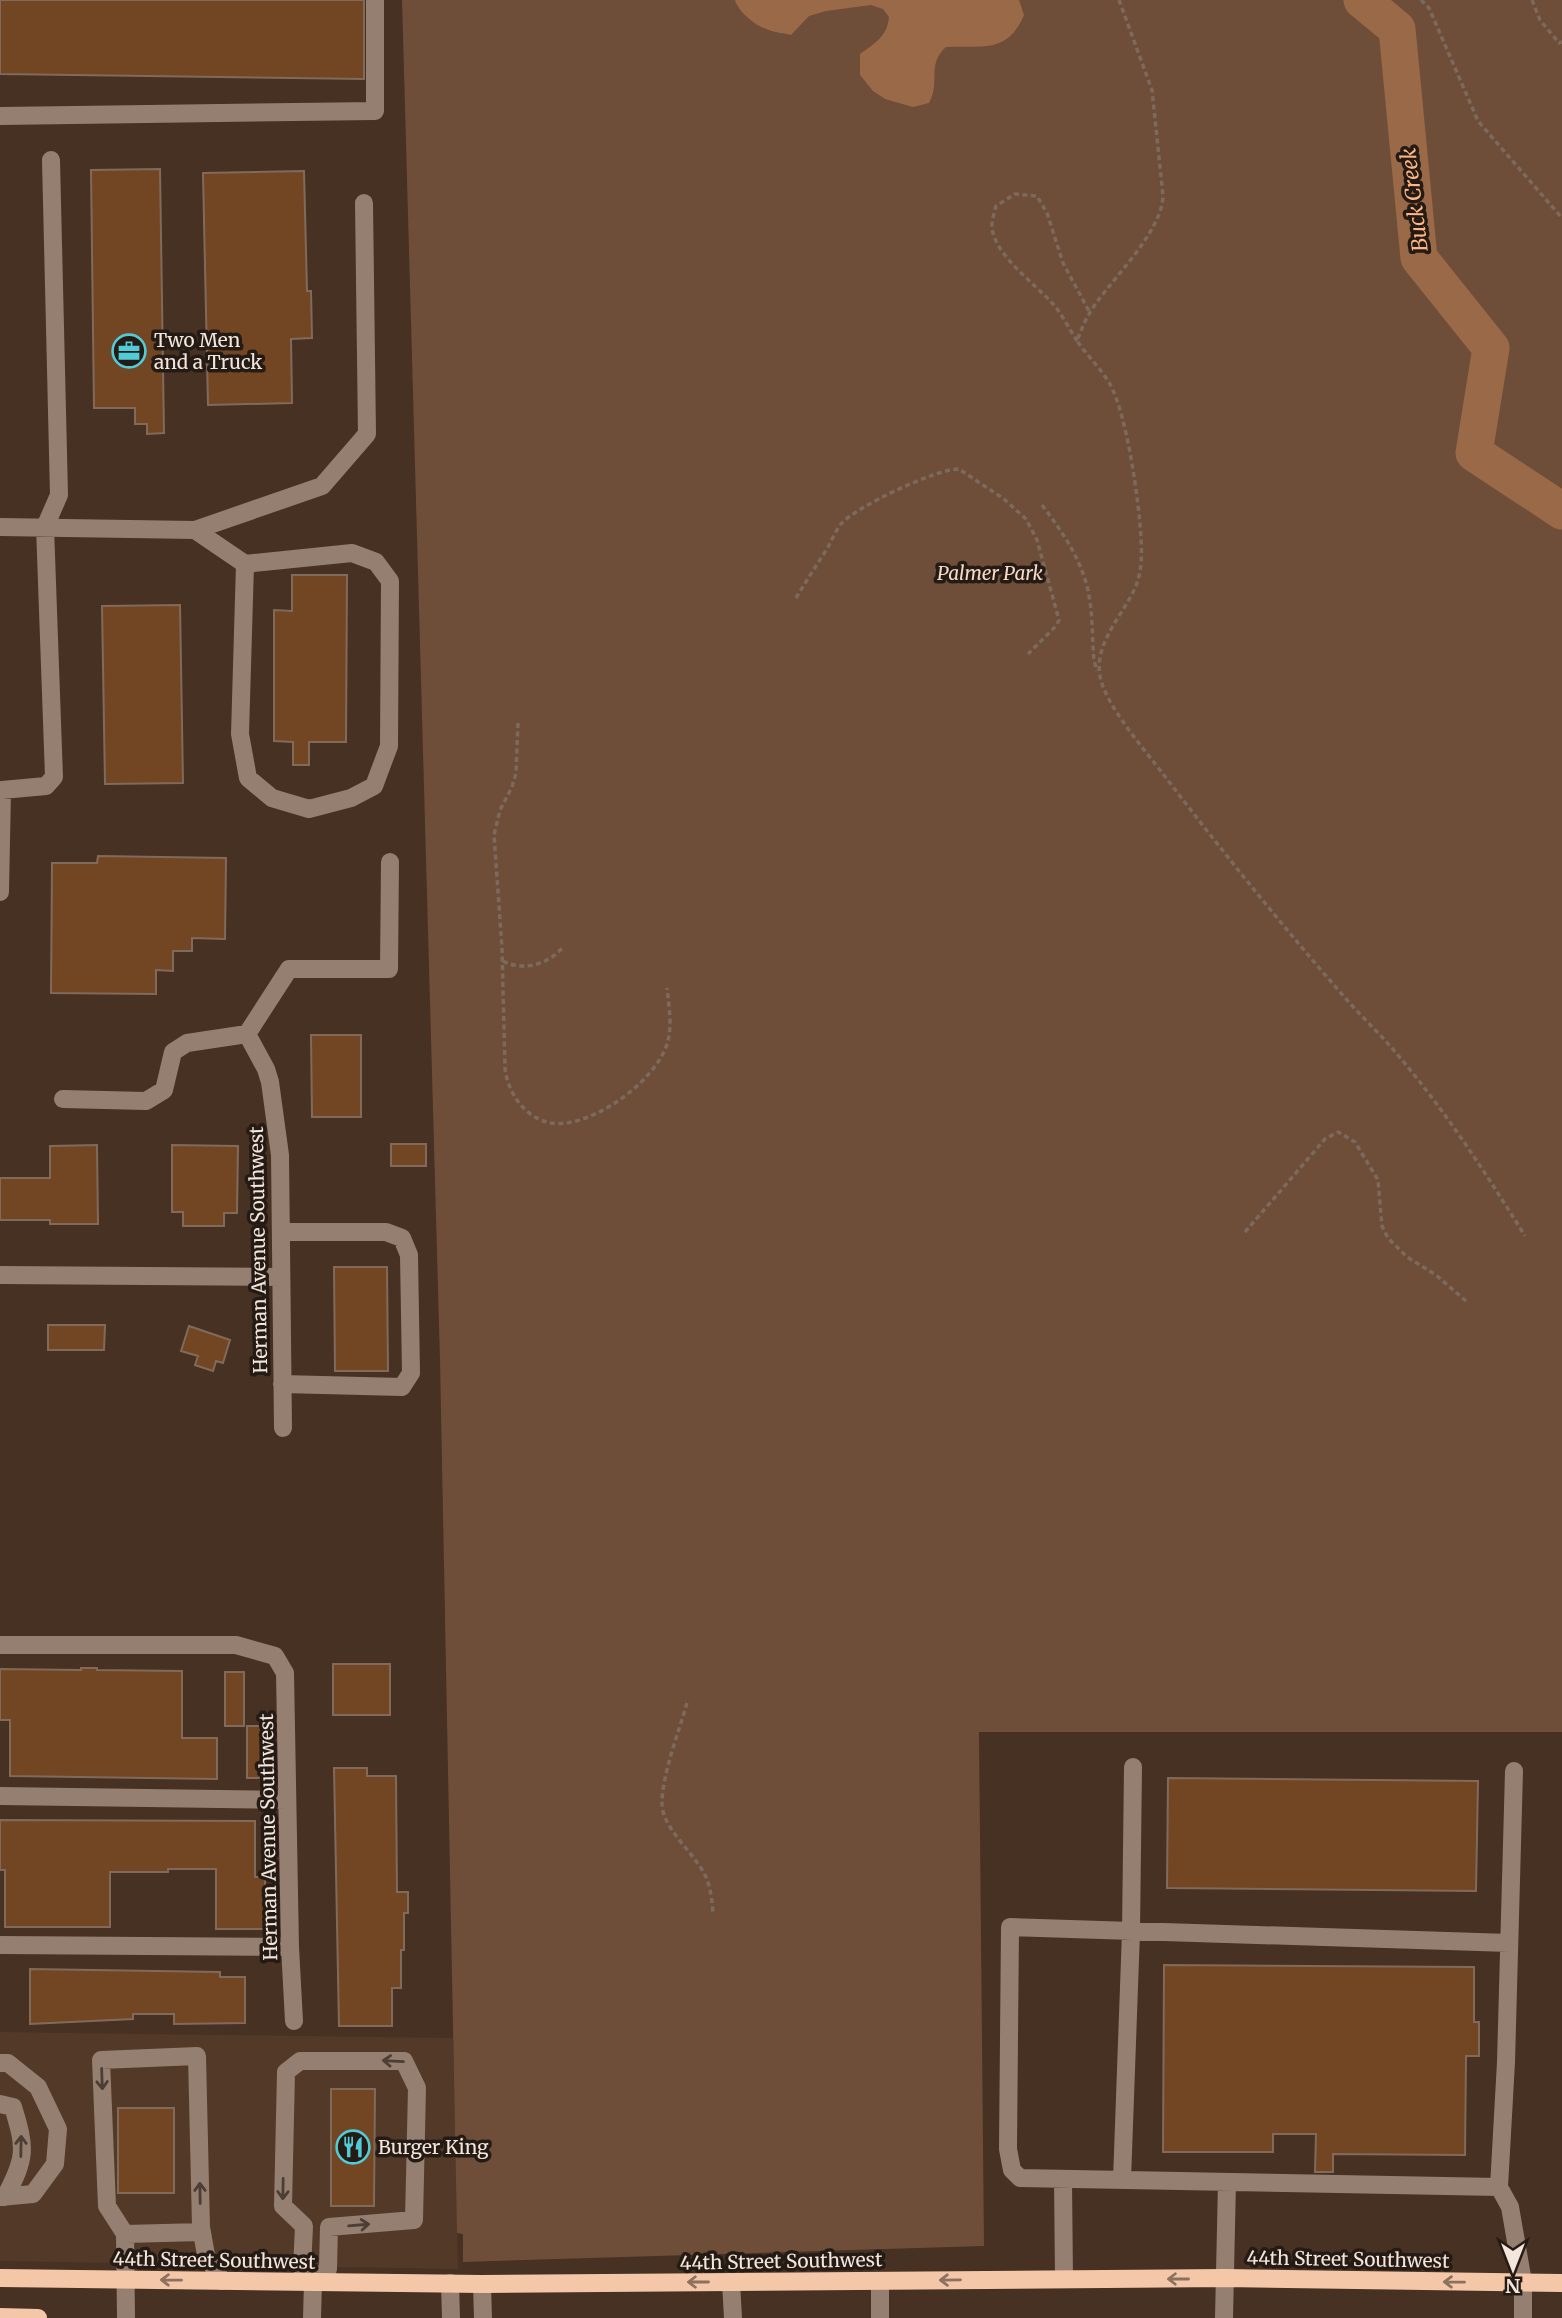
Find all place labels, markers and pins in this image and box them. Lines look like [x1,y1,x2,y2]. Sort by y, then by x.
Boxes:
place label: Two Men and a Truck [154,328,262,374]
office icon: Two Men and a Truck [110,332,148,370]
restaurant icon: Burger King [334,2128,372,2166]
place label: Burger King [378,2135,489,2159]

